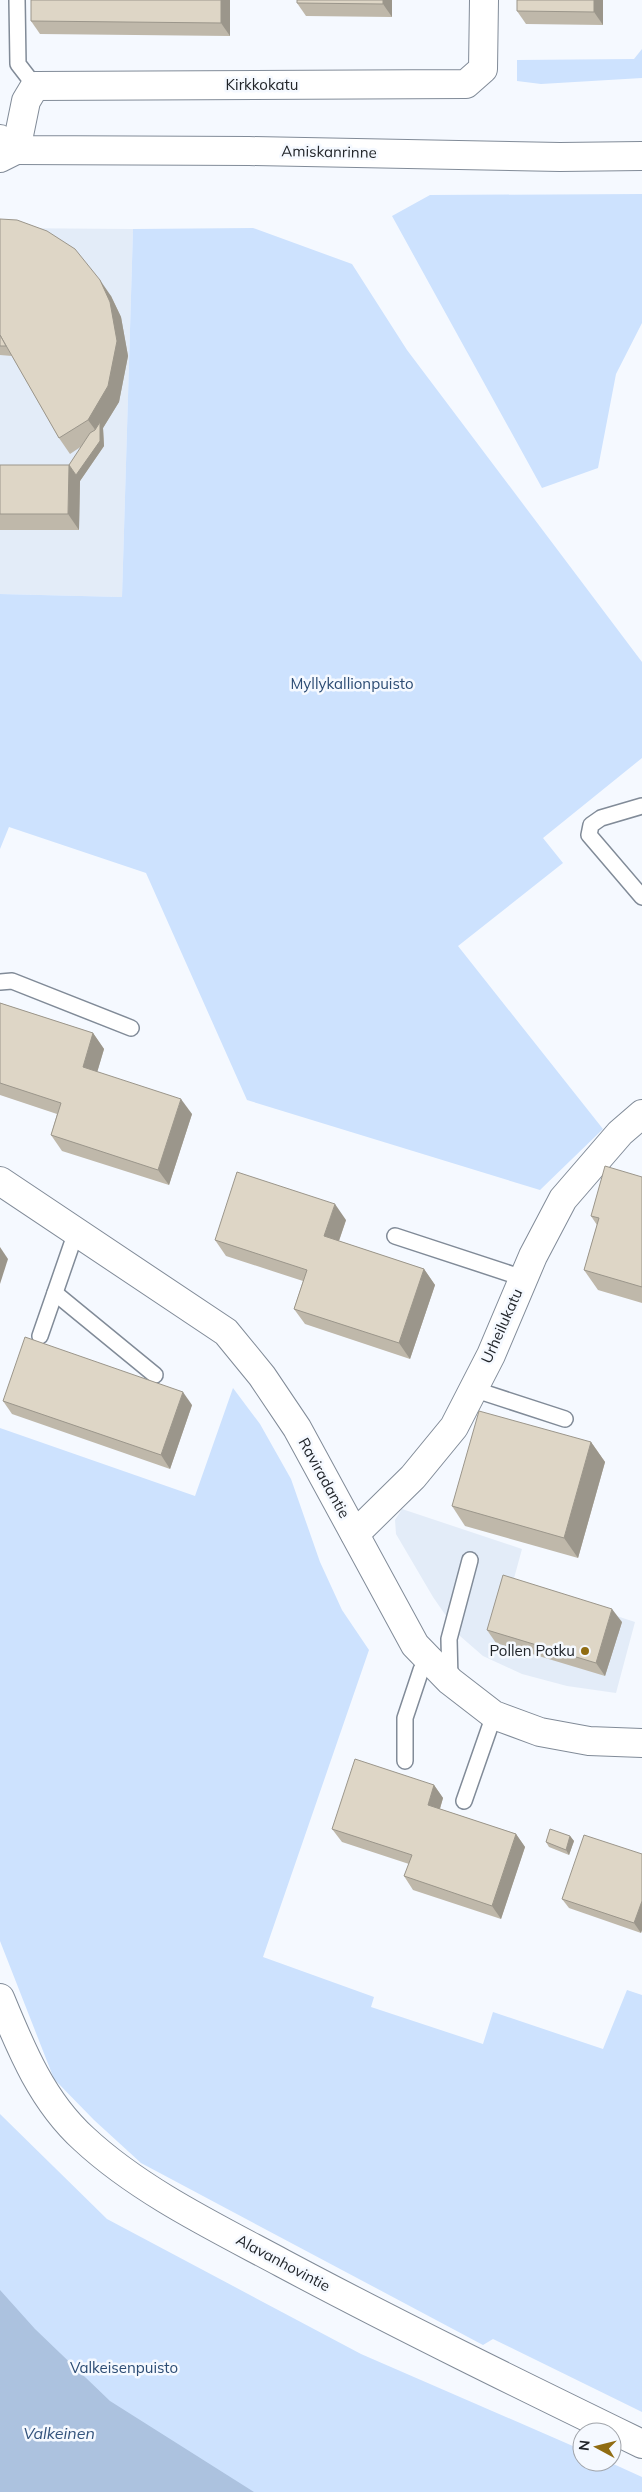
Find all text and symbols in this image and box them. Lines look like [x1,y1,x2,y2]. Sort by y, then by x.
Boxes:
street label: Kirkkokatu [226,75,298,94]
street label: Amiskanrinne [281,141,377,162]
park label: Myllykallionpuisto [291,674,414,693]
street label: Urheilukatu [477,1286,526,1366]
street label: Raviradantie [295,1434,354,1521]
place label: Pollen Potku [489,1641,575,1660]
marker: Pollen Potku [579,1645,591,1657]
street label: Alavanhovintie [233,2230,333,2295]
park label: Valkeisenpuisto [70,2358,178,2377]
north arrow [572,2422,622,2472]
water label: Valkeinen [23,2423,95,2443]
text: N [575,2439,594,2452]

